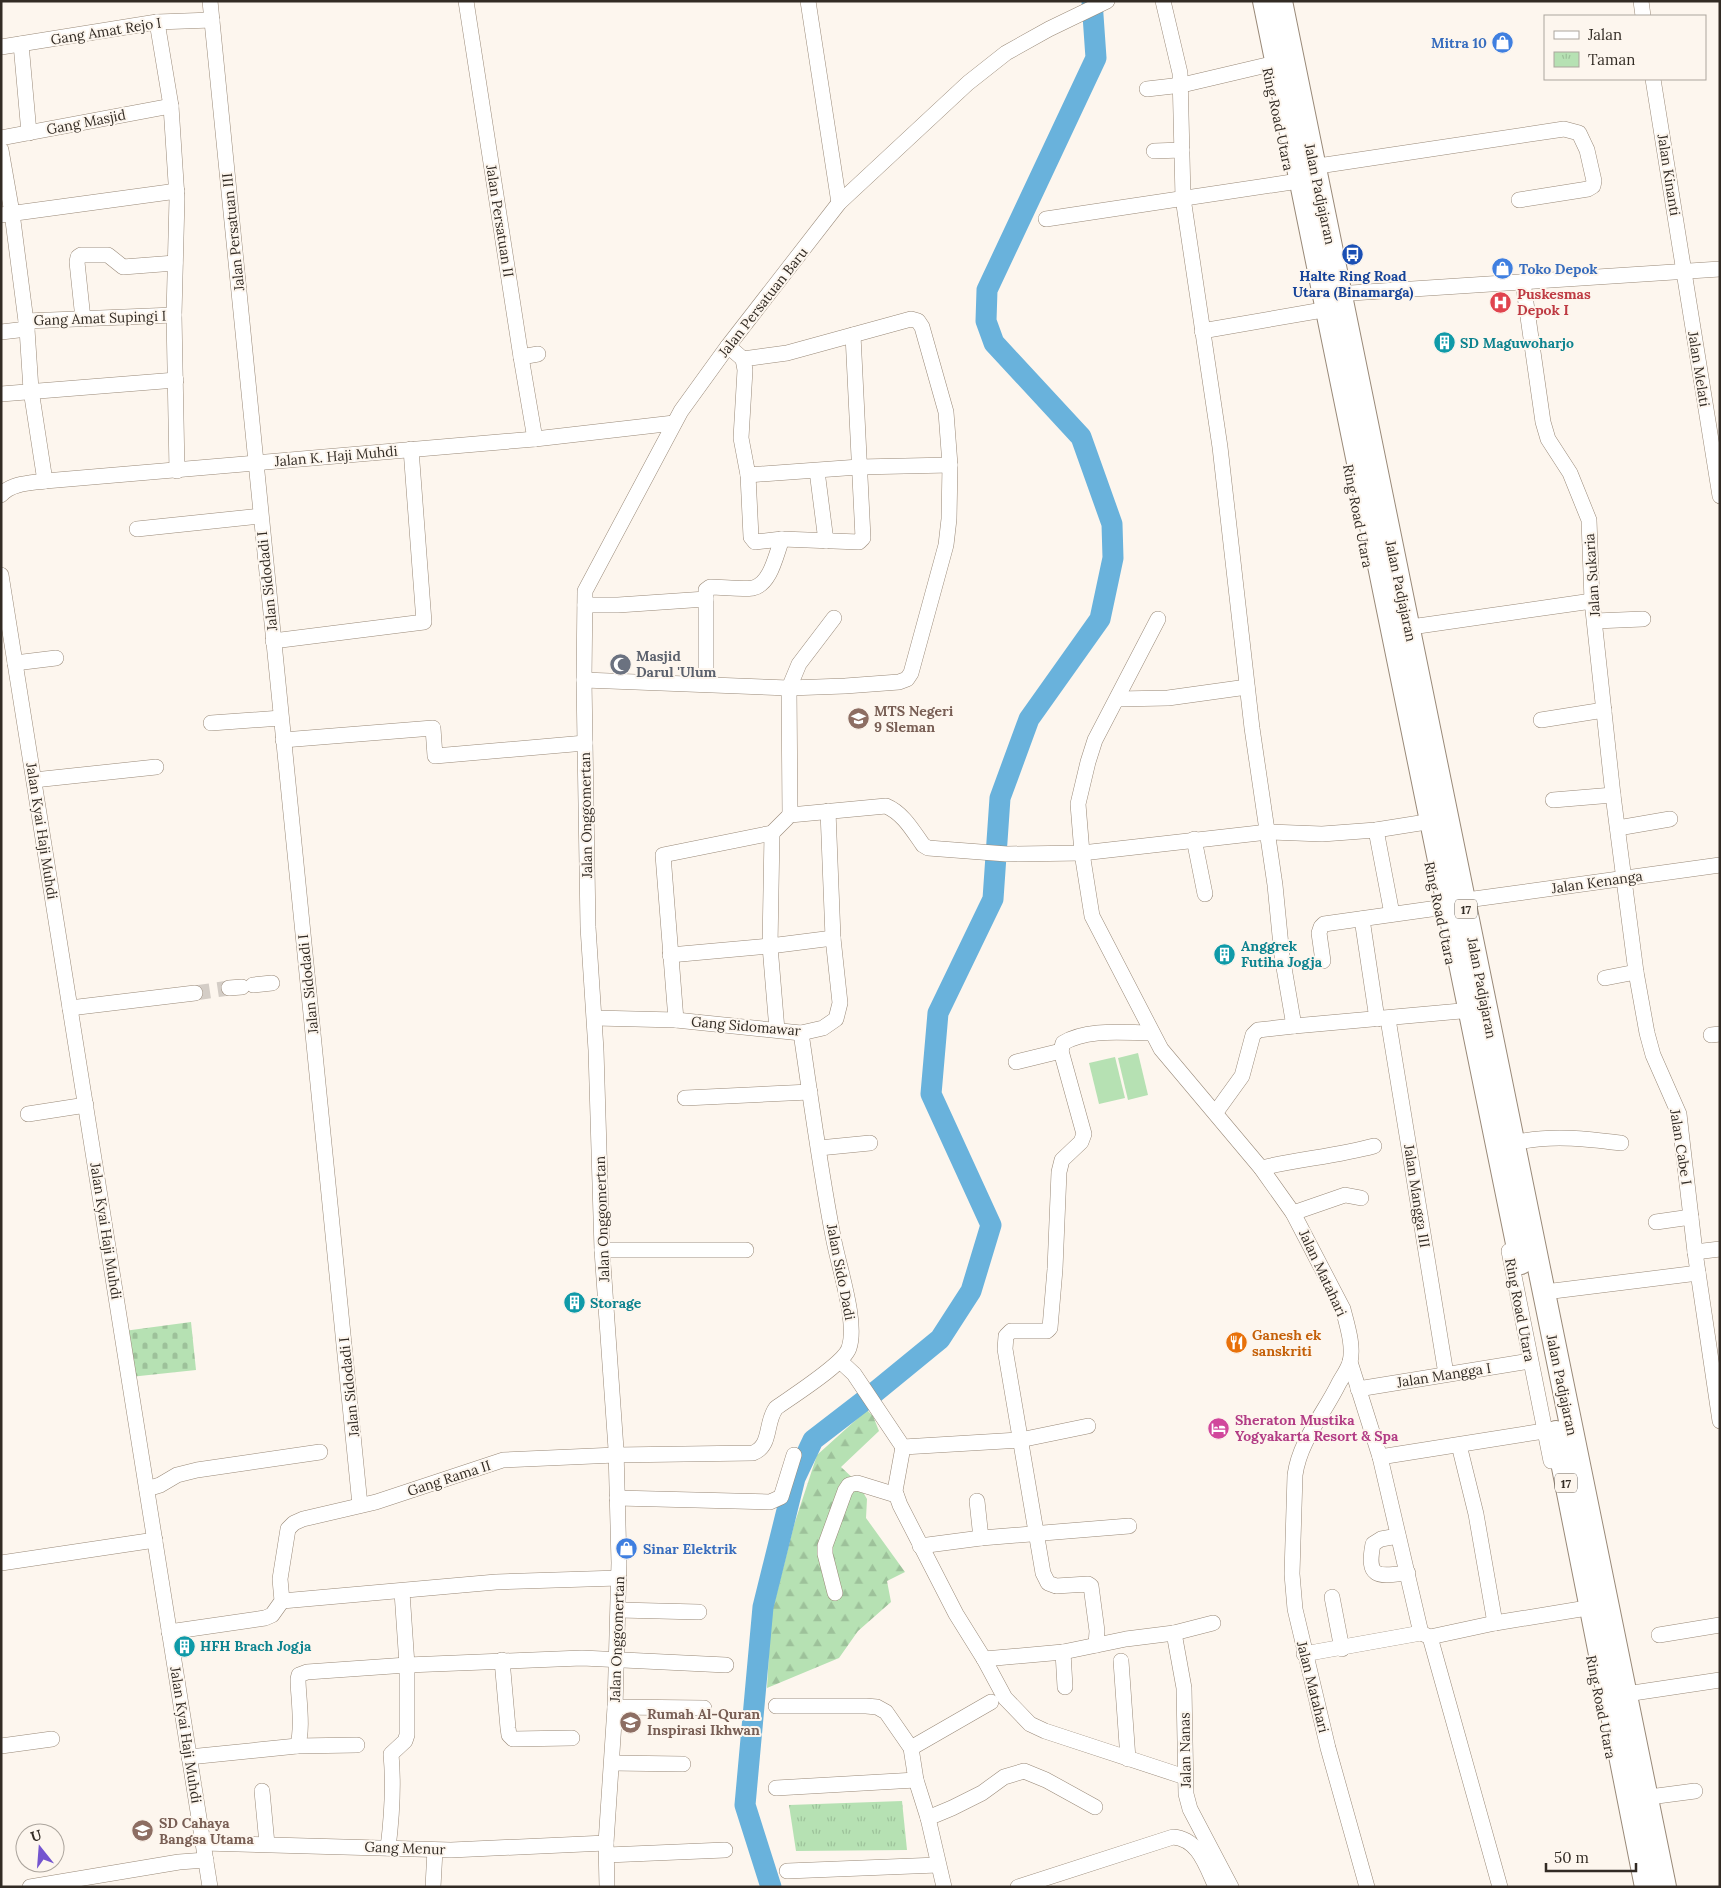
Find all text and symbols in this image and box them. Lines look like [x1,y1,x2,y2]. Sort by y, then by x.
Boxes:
street label: Gang Amat Rejo I [49,13,163,49]
legend [1544,15,1706,80]
text: Jalan [1587,25,1622,44]
shop icon: Mitra 10 [1491,31,1515,55]
place label: Mitra 10 [1431,34,1487,52]
text: Taman [1588,50,1635,69]
street label: Ring Road Utara [1258,66,1298,172]
street label: Gang Masjid [45,106,127,138]
street label: Jalan Kinanti [1654,132,1684,217]
street label: Jalan Padjajaran [1300,141,1340,247]
street label: Jalan Persatuan II [482,162,518,279]
street label: Jalan Persatuan III [218,172,248,293]
bus stop icon: Halte Ring Road Utara (Binamarga) [1341,242,1365,266]
street label: Jalan Persatuan Baru [714,243,812,361]
shop icon: Toko Depok [1491,257,1515,281]
place label: Toko Depok [1519,260,1598,278]
place label: Halte Ring Road Utara (Binamarga) [1293,267,1413,301]
place label: Puskesmas Depok I [1517,285,1591,319]
hospital icon: Puskesmas Depok I [1489,290,1513,314]
street label: Gang Amat Supingi I [33,307,167,329]
street label: Jalan Melati [1684,329,1714,408]
building icon: SD Maguwoharjo [1432,331,1456,355]
place label: SD Maguwoharjo [1460,334,1574,352]
street label: Jalan K. Haji Muhdi [273,442,398,470]
street label: Ring Road Utara [1339,463,1377,569]
street label: Jalan Sidodadi I [253,530,281,633]
street label: Jalan Sukaria [1580,533,1604,618]
street label: Jalan Padjajaran [1381,538,1421,644]
place label: Masjid Darul 'Ulum [636,647,717,681]
mosque icon: Masjid Darul 'Ulum [608,652,632,676]
place label: MTS Negeri 9 Sleman [874,702,954,736]
school or university icon: MTS Negeri 9 Sleman [846,707,870,731]
street label: Jalan Onggomertan [576,751,596,879]
street label: Jalan Kyai Haji Muhdi [22,760,62,901]
street label: Ring Road Utara [1420,860,1460,966]
street label: Jalan Kenanga [1549,867,1644,897]
road number: 17 [1455,900,1477,919]
street label: Jalan Sidodadi I [294,933,322,1036]
street label: Jalan Padjajaran [1463,935,1501,1041]
place label: Anggrek Futiha Jogja [1241,937,1323,971]
building icon: Anggrek Futiha Jogja [1213,942,1237,966]
street label: Gang Sidomawar [690,1012,802,1040]
street label: Jalan Cabe I [1666,1107,1696,1186]
street label: Jalan Mangga III [1400,1142,1434,1249]
street label: Jalan Onggomertan [591,1155,613,1283]
street label: Jalan Kyai Haji Muhdi [86,1160,126,1301]
street label: Jalan Sido Dadi [823,1222,859,1322]
street label: Jalan Matahari [1295,1226,1351,1319]
street label: Ring Road Utara [1501,1257,1539,1363]
building icon: Storage [562,1291,586,1315]
place label: Storage [590,1294,642,1312]
place label: Ganesh ek sanskriti [1252,1326,1322,1360]
restaurant icon: Ganesh ek sanskriti [1224,1331,1248,1355]
street label: Jalan Padjajaran [1542,1332,1582,1438]
street label: Jalan Sidodadi I [335,1336,363,1439]
street label: Jalan Mangga I [1395,1359,1492,1391]
place label: Sheraton Mustika Yogyakarta Resort & Spa [1235,1411,1399,1445]
hotel icon: Sheraton Mustika Yogyakarta Resort & Spa [1207,1416,1231,1440]
street label: Gang Rama II [405,1456,493,1500]
road number: 17 [1555,1474,1577,1492]
shop icon: Sinar Elektrik [615,1537,639,1561]
place label: Sinar Elektrik [643,1540,738,1558]
street label: Jalan Onggomertan [606,1575,628,1703]
building icon: HFH Brach Jogja [172,1634,196,1658]
place label: HFH Brach Jogja [200,1637,312,1655]
street label: Jalan Matahari [1293,1638,1333,1735]
street label: Ring Road Utara [1582,1654,1620,1760]
street label: Jalan Kyai Haji Muhdi [166,1664,206,1805]
place label: Rumah Al-Quran Inspirasi Ikhwan [647,1705,760,1739]
school or university icon: Rumah Al-Quran Inspirasi Ikhwan [619,1710,643,1734]
street label: Jalan Nanas [1175,1712,1195,1789]
place label: SD Cahaya Bangsa Utama [159,1814,254,1848]
school or university icon: SD Cahaya Bangsa Utama [131,1819,155,1843]
north arrow [15,1823,65,1873]
text: U [28,1825,44,1846]
street label: Gang Menur [364,1838,446,1858]
scale bar [1546,1840,1636,1872]
text: 50 m [1554,1848,1589,1867]

